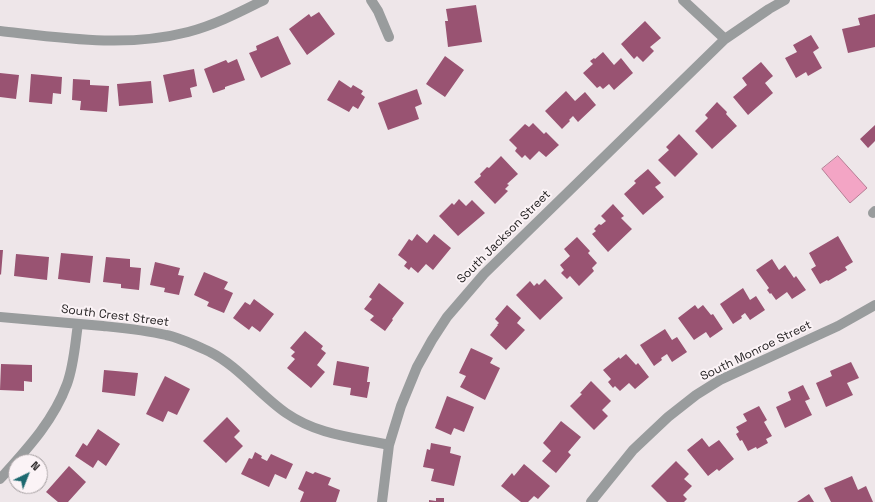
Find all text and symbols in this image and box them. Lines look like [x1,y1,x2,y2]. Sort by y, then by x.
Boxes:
street label: South Jackson Street [454,187,554,287]
street label: South Crest Street [60,302,170,330]
street label: South Monroe Street [698,318,814,384]
north arrow [8,454,48,494]
text: N [28,458,43,474]

